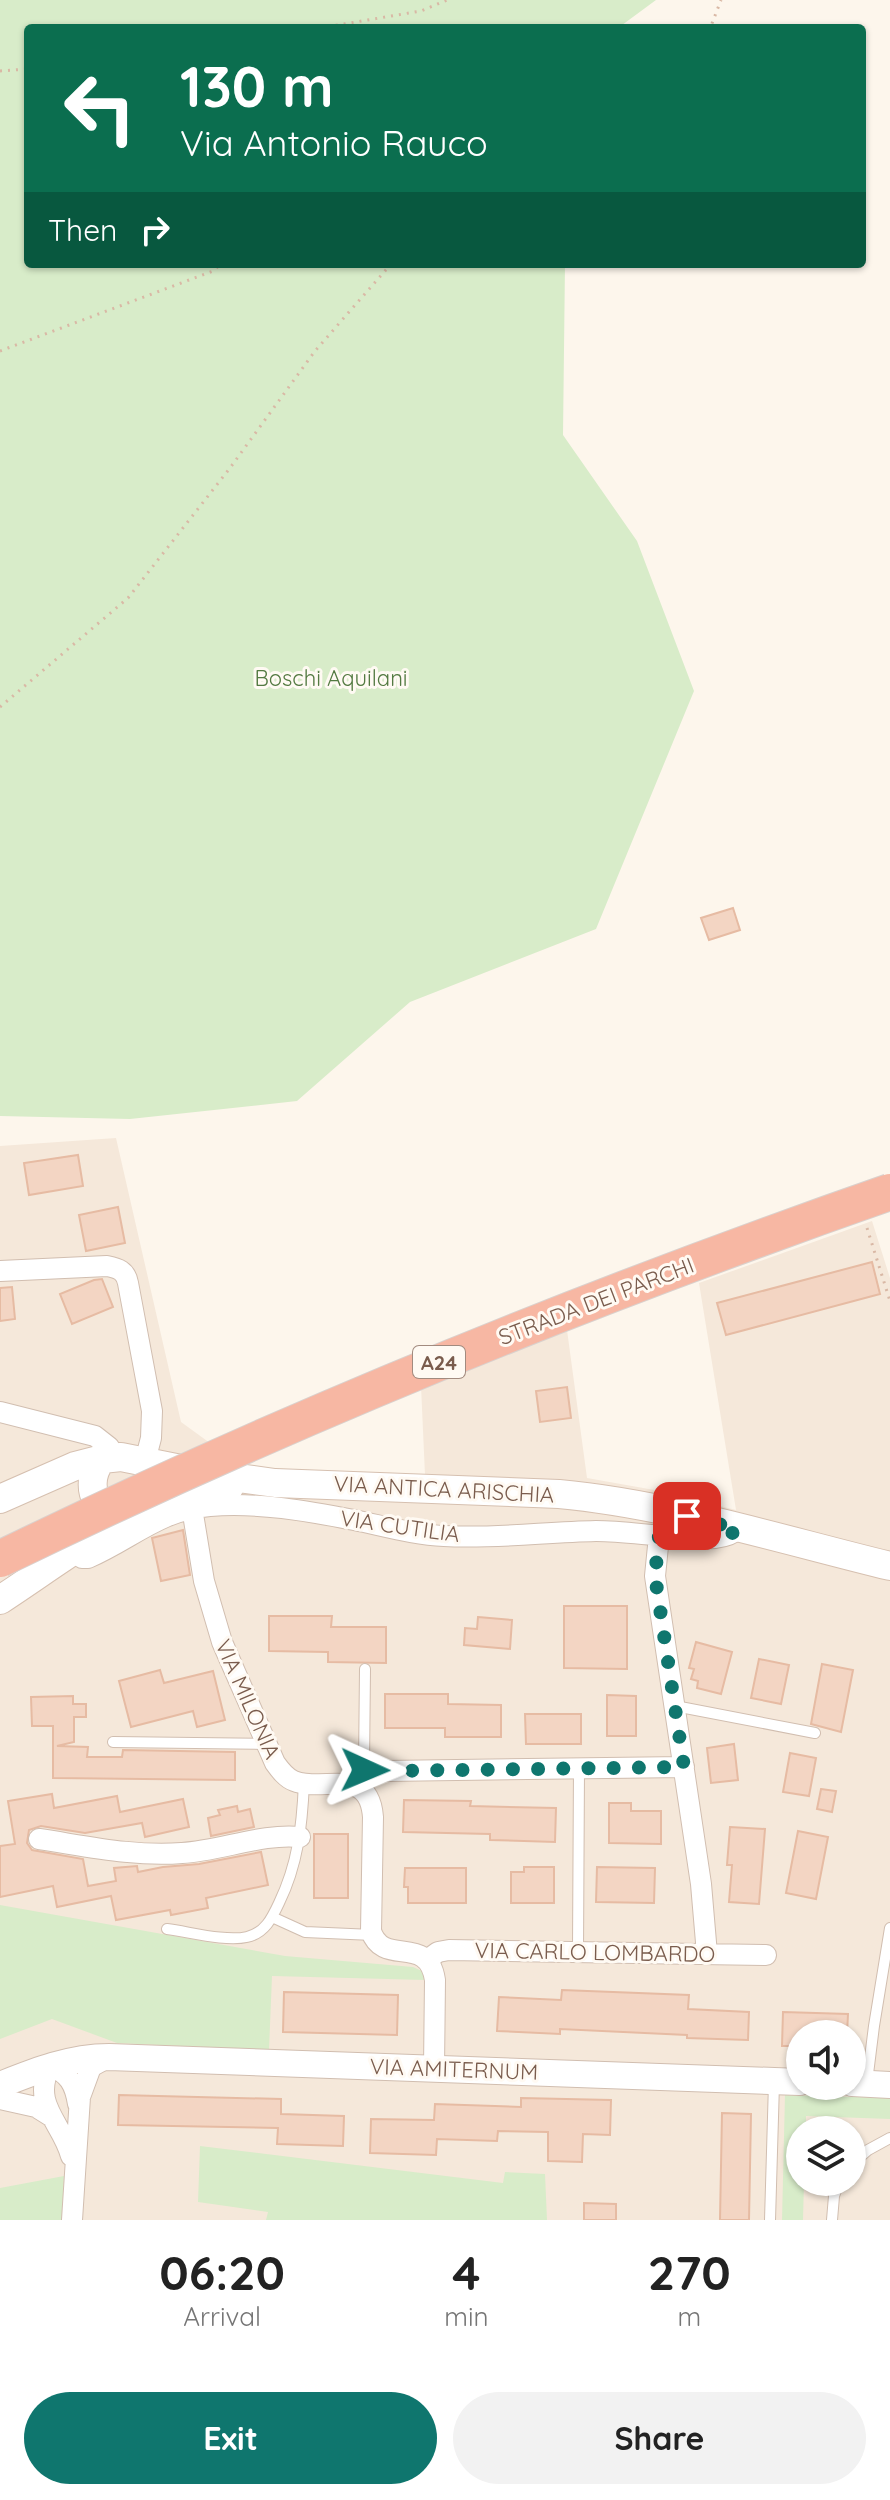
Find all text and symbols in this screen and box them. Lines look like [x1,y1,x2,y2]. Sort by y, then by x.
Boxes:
text: 130 m [180,51,334,121]
icon: left [48,56,152,160]
text: Via Antonio Rauco [180,120,488,165]
icon: right [133,208,177,252]
text: Then [48,211,117,249]
park label: Boschi Aquilani [254,664,408,692]
street label: STRADA DEI PARCHI [494,1251,698,1351]
road number: A24 [413,1346,465,1378]
street label: VIA ANTICA ARISCHIA [333,1469,555,1509]
pin [653,1482,721,1550]
icon: arrive [665,1494,709,1538]
street label: VIA CUTILIA [338,1504,462,1548]
street label: VIA MILONIA [209,1635,287,1763]
position arrow [323,1728,407,1812]
street label: VIA CARLO LOMBARDO [474,1936,716,1968]
map controls [786,2020,866,2196]
button: sound [786,2020,866,2100]
street label: VIA AMITERNUM [369,2052,539,2086]
button: layers [786,2116,866,2196]
text: 06:20 [159,2242,285,2302]
text: 4 [452,2242,480,2302]
text: 270 [648,2242,731,2302]
text: Arrival [183,2300,261,2333]
text: min [444,2300,489,2333]
text: m [677,2300,701,2333]
button: Exit [24,2392,437,2484]
button: Share [453,2392,866,2484]

